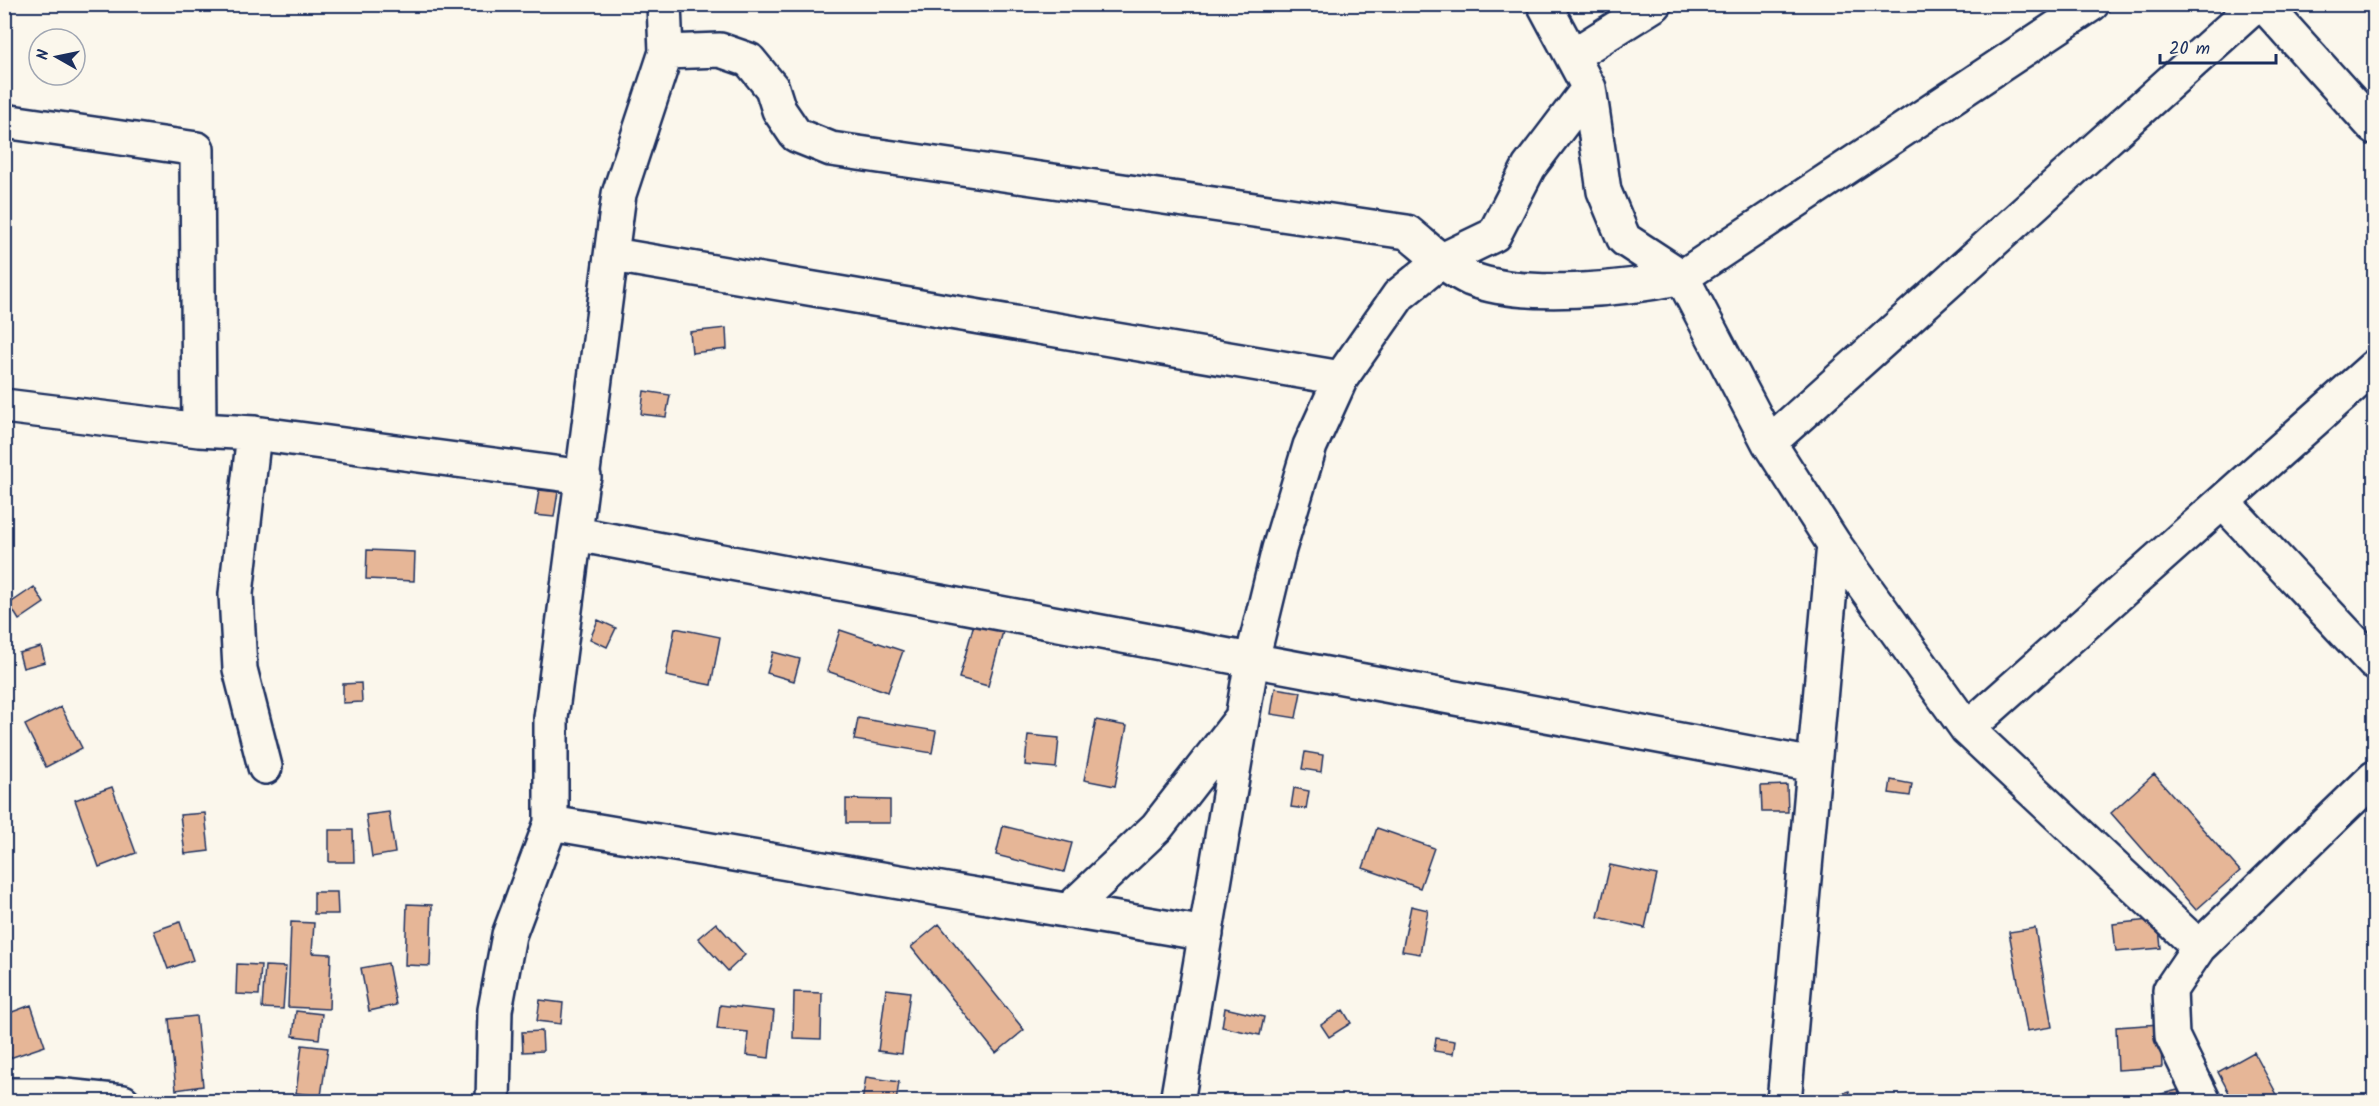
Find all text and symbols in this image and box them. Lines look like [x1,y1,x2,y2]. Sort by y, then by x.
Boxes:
north arrow [27,27,87,87]
scale bar [2160,27,2276,65]
text: 20 m [2169,35,2210,64]
text: N [31,48,57,62]

